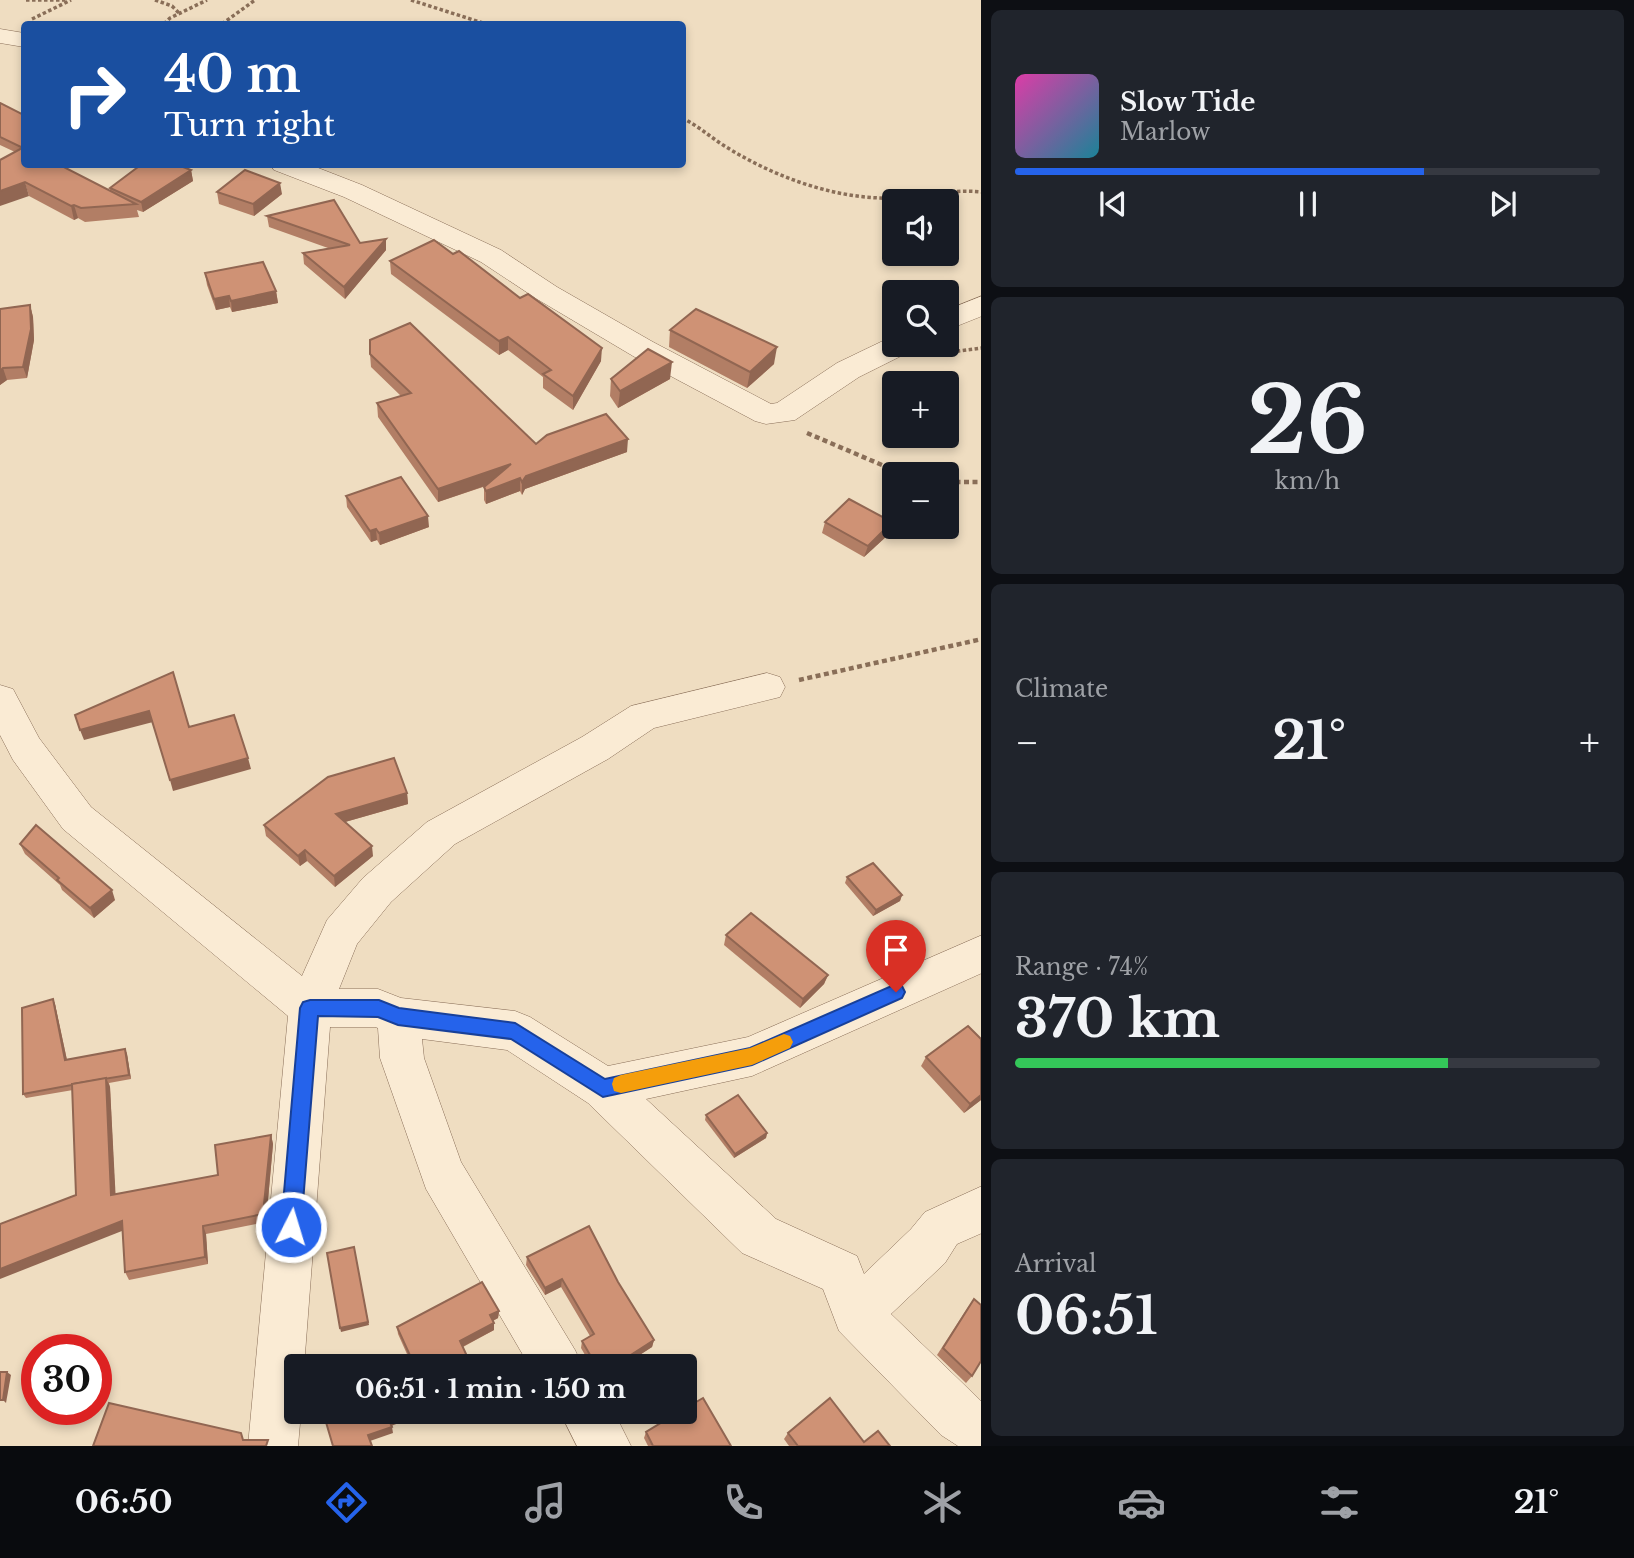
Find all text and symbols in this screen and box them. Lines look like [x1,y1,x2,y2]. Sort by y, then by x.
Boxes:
text: 40 m [164,44,301,105]
icon: right [49,49,140,140]
text: Slow Tide [1120,86,1256,118]
text: Turn right [164,105,335,145]
text: Marlow [1120,118,1210,146]
icon: previous [1094,185,1132,223]
icon: pause [1289,185,1327,223]
icon: next [1484,185,1522,223]
map controls [882,189,959,539]
button: sound [882,189,959,266]
button: search [882,280,959,357]
text: 26 [1247,365,1368,478]
button: + [882,371,959,448]
button: − [882,462,959,539]
text: km/h [1275,467,1340,495]
text: Climate [1015,675,1108,703]
text: 21° [1272,709,1346,773]
text: − [1015,719,1039,766]
text: + [1579,719,1600,766]
pin [866,920,926,992]
icon: arrive [877,931,915,969]
text: Range · 74% [1015,953,1148,981]
text: 370 km [1015,987,1220,1051]
position arrow [254,1190,328,1264]
text: Arrival [1015,1250,1096,1278]
text: 06:51 [1015,1284,1158,1348]
speed limit sign: 30 [21,1334,112,1425]
text: 06:51 · 1 min · 150 m [355,1373,626,1405]
icon: directions [322,1478,371,1527]
icon: music [521,1478,570,1527]
icon: phone [719,1478,768,1527]
icon: climate [918,1478,967,1527]
icon: car [1117,1478,1166,1527]
icon: filters [1315,1478,1364,1527]
text: 06:50 [75,1482,173,1522]
text: 21° [1514,1482,1559,1522]

